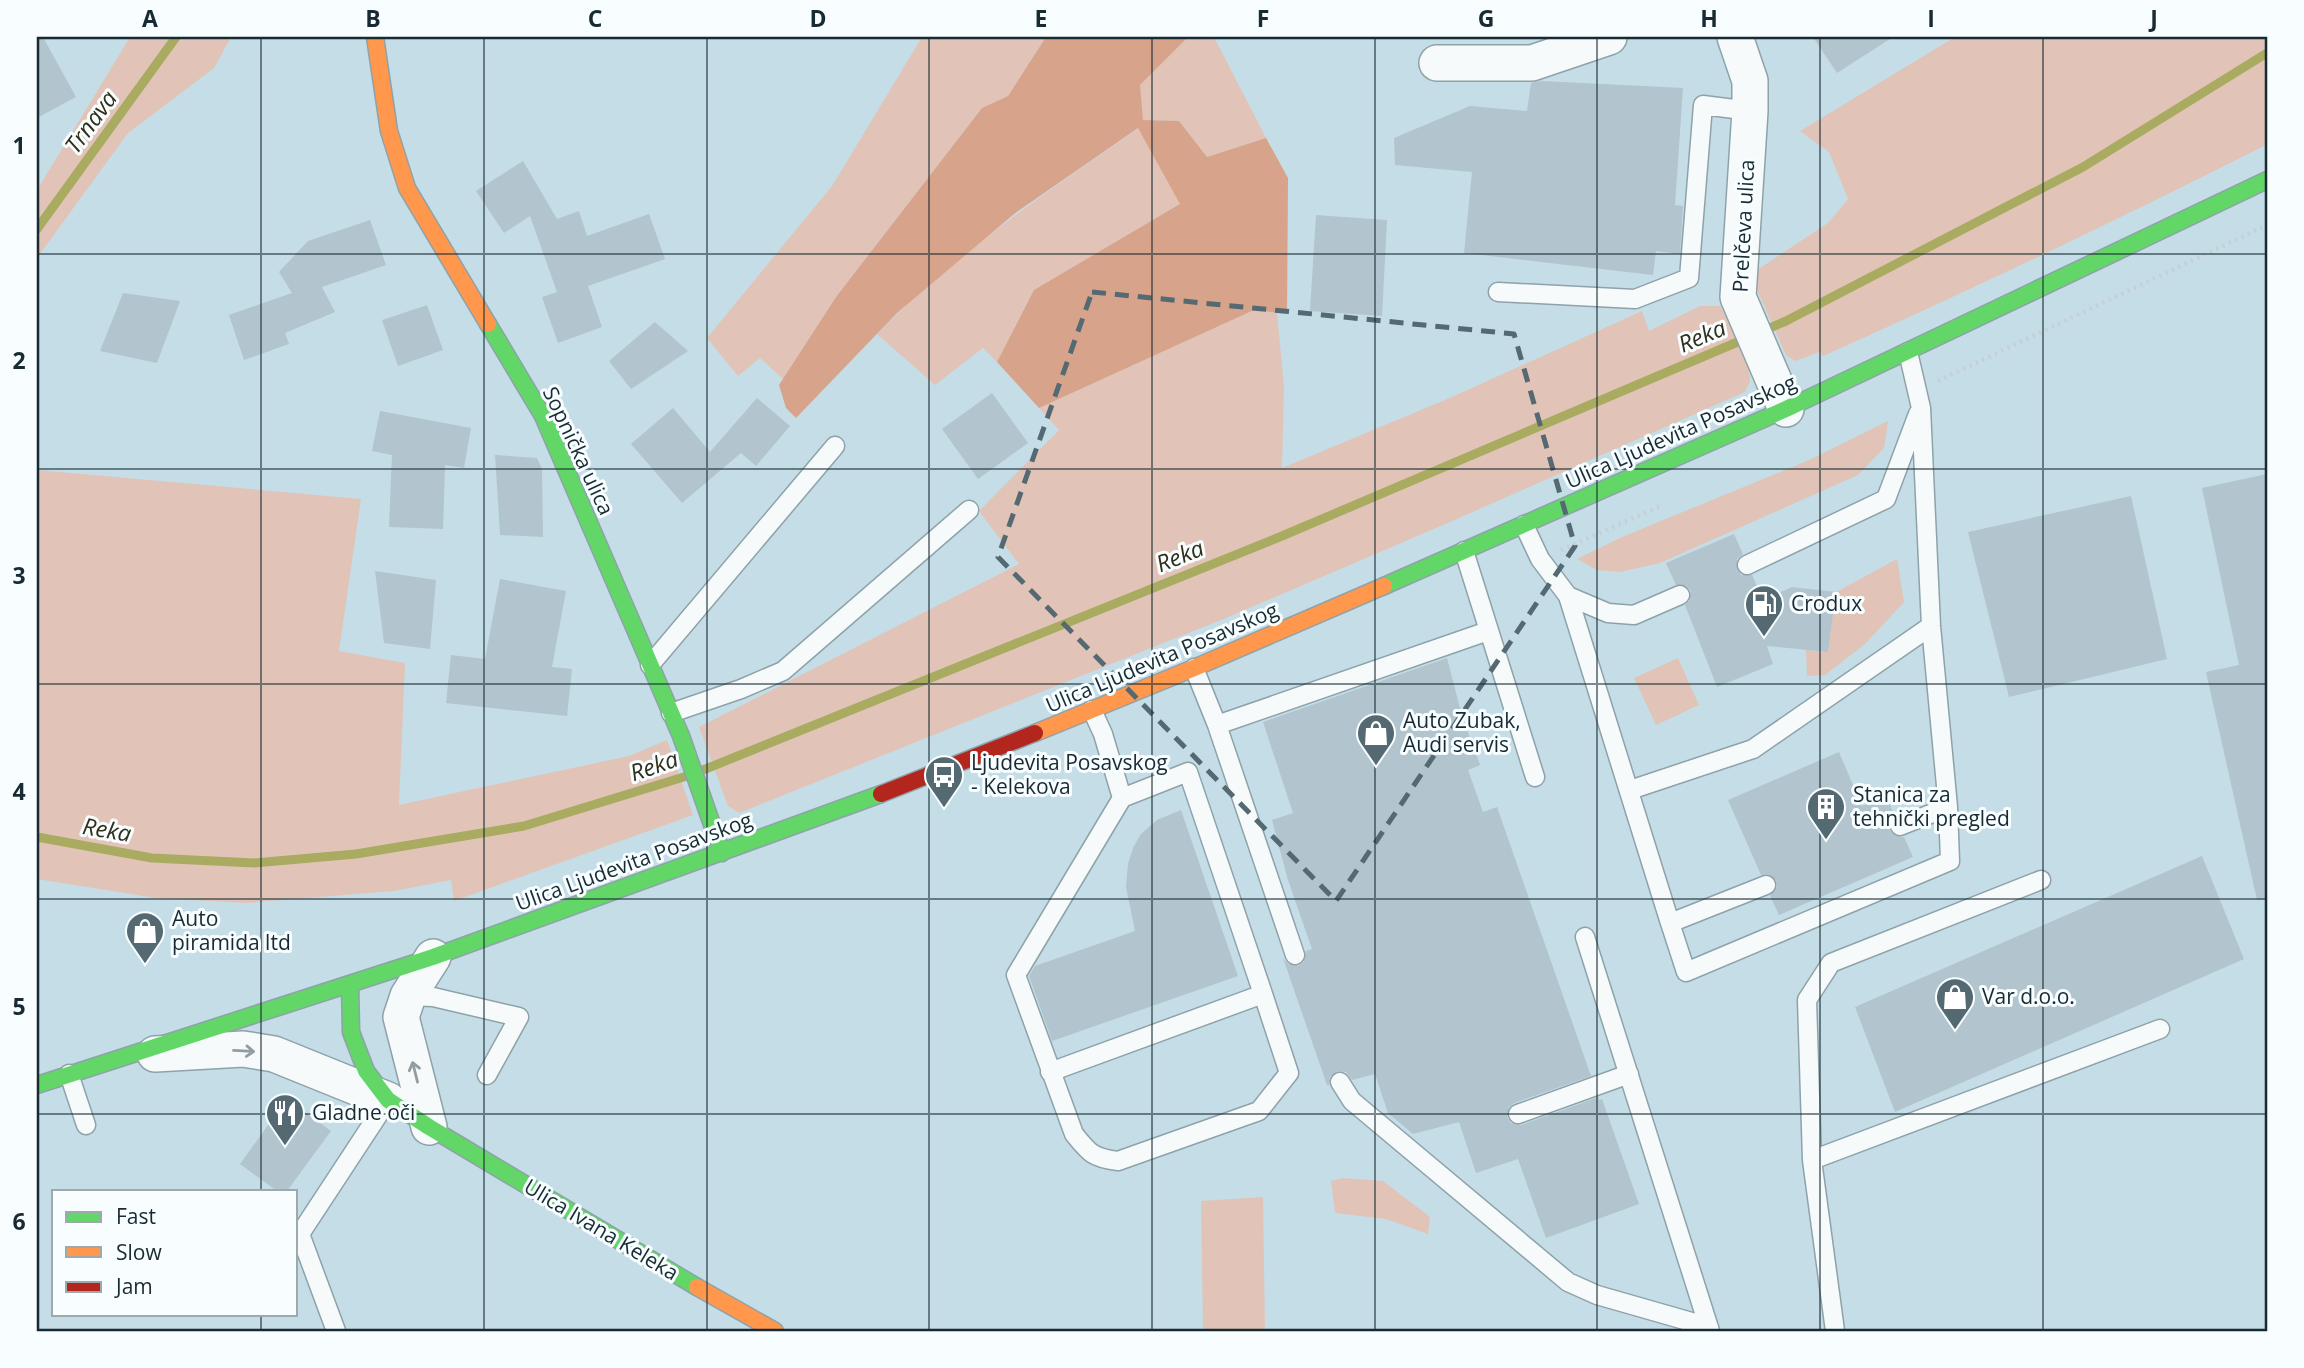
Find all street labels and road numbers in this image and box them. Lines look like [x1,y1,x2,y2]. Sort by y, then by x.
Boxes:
street label: Prelčeva ulica [1726,159,1760,293]
street label: Ulica Ljudevita Posavskog [1561,367,1800,495]
street label: Sopnička ulica [537,382,621,519]
street label: Ulica Ljudevita Posavskog [1041,595,1282,719]
street label: Ulica Ljudevita Posavskog [512,805,756,917]
street label: Ulica Ivana Keleka [519,1172,684,1286]

